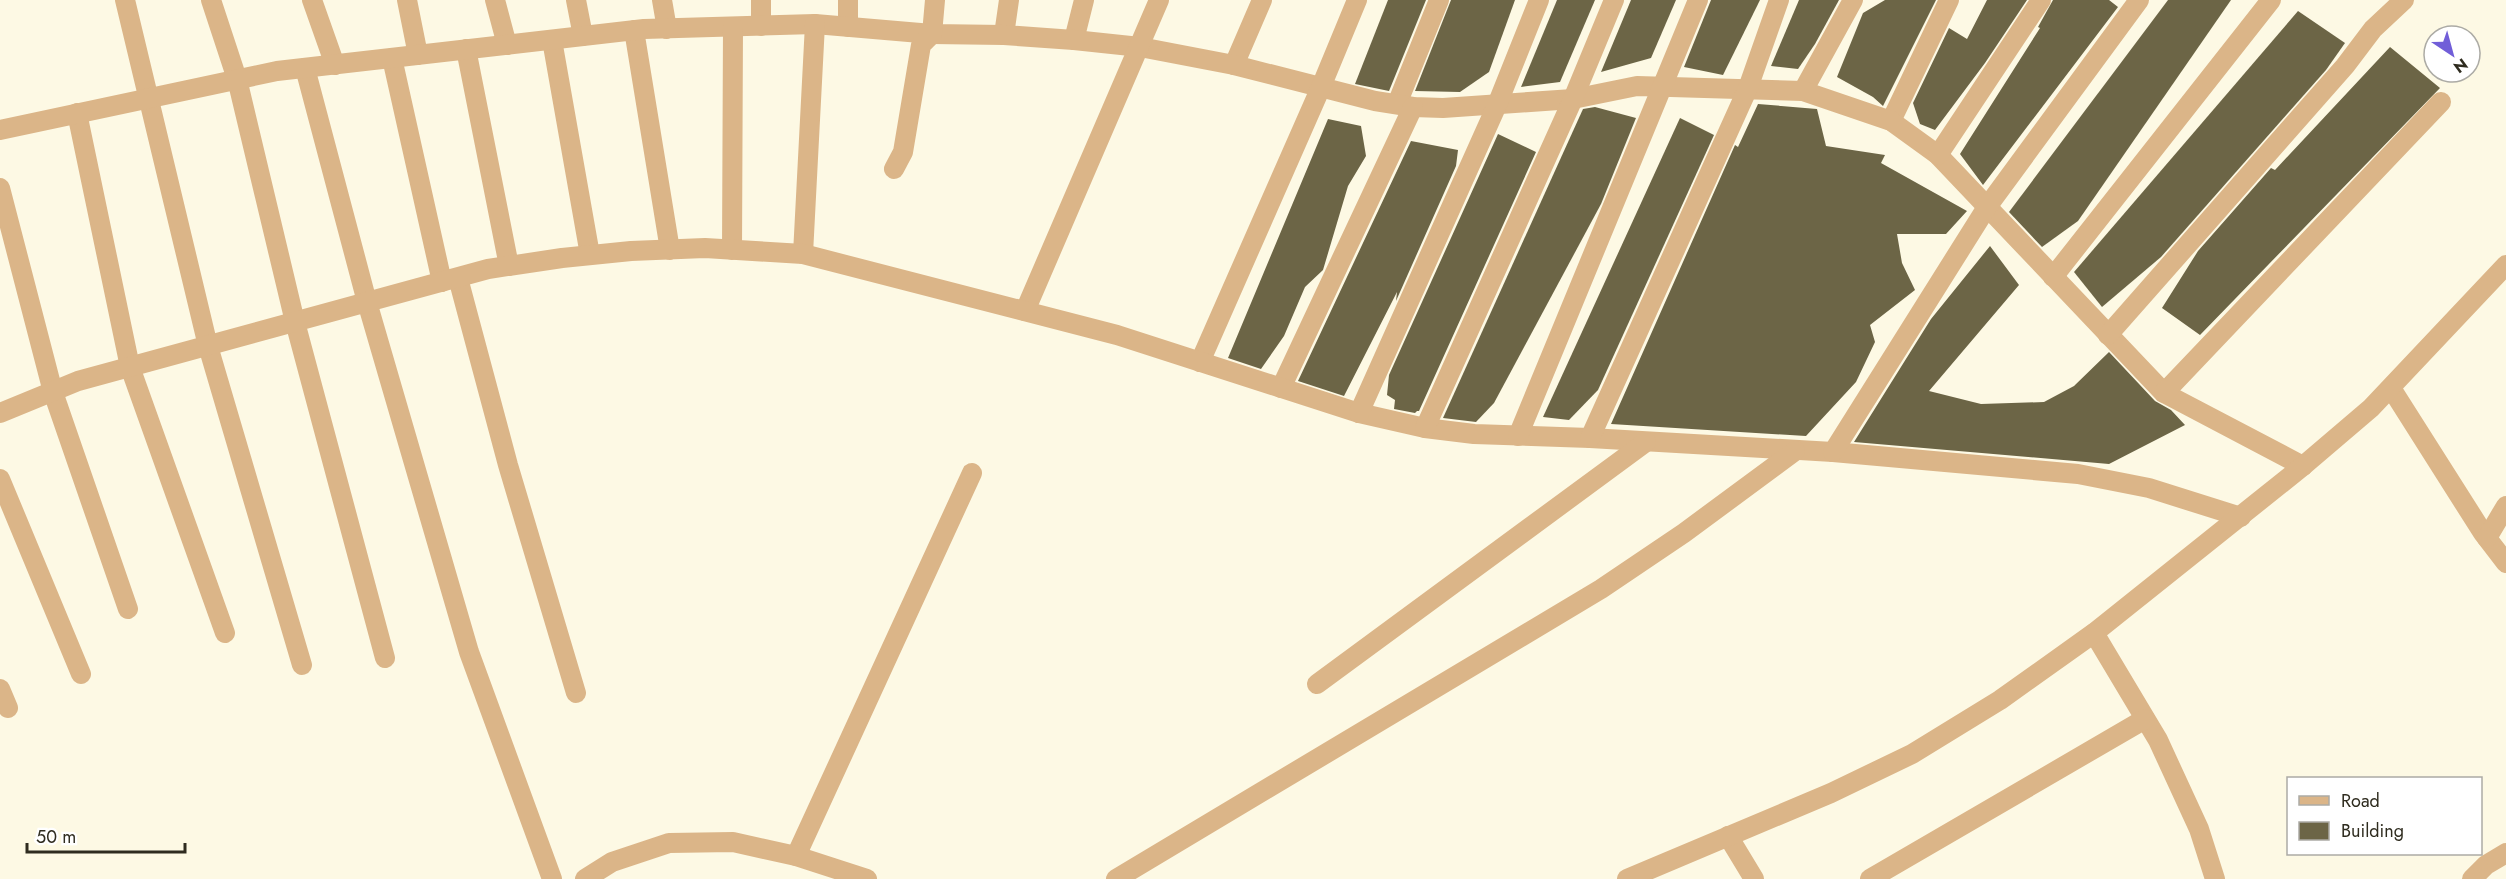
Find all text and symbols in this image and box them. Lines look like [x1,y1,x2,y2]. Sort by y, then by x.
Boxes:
north arrow [2422,24,2482,84]
text: N [2449,53,2472,79]
legend [2287,777,2482,855]
text: Road [2341,788,2380,814]
scale bar [27,816,184,854]
text: Building [2341,818,2404,844]
text: 50 m [36,824,76,850]

